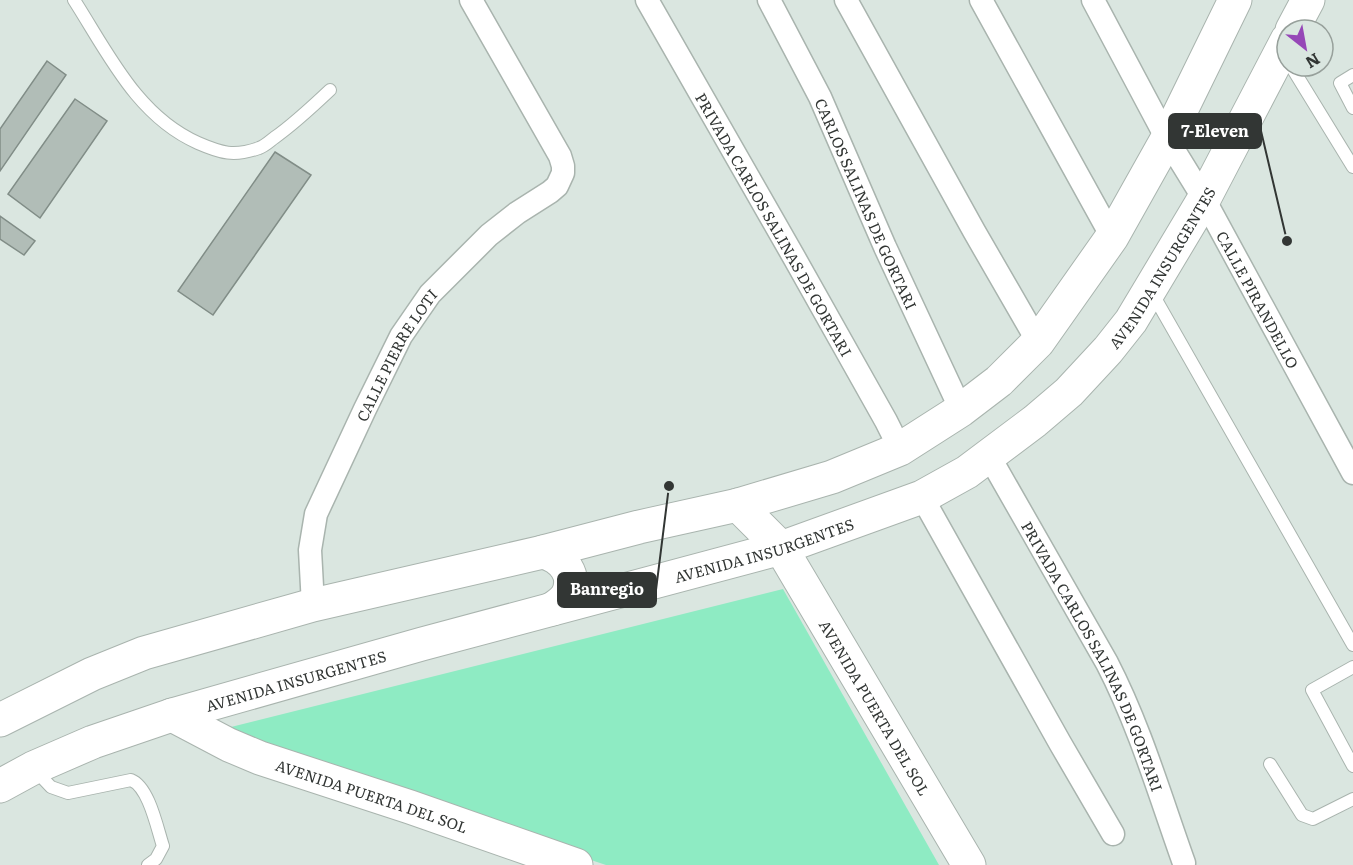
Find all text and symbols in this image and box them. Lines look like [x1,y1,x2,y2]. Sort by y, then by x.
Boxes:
north arrow [1275,18,1335,78]
text: N [1301,48,1325,75]
street label: PRIVADA CARLOS SALINAS DE GORTARI [691,88,859,360]
street label: CARLOS SALINAS DE GORTARI [810,94,924,313]
callout: 7-Eleven [1169,114,1261,148]
text: 7-Eleven [1181,118,1249,142]
street label: AVENIDA INSURGENTES [1102,182,1220,353]
street label: CALLE PIRANDELLO [1212,226,1305,372]
street label: CALLE PIERRE LOTI [349,282,442,425]
street label: AVENIDA INSURGENTES [671,511,857,588]
street label: PRIVADA CARLOS SALINAS DE GORTARI [1017,516,1170,794]
callout: Banregio [558,573,656,607]
text: Banregio [570,576,644,600]
street label: AVENIDA PUERTA DEL SOL [814,615,937,800]
street label: AVENIDA INSURGENTES [203,643,389,716]
street label: AVENIDA PUERTA DEL SOL [273,752,471,838]

